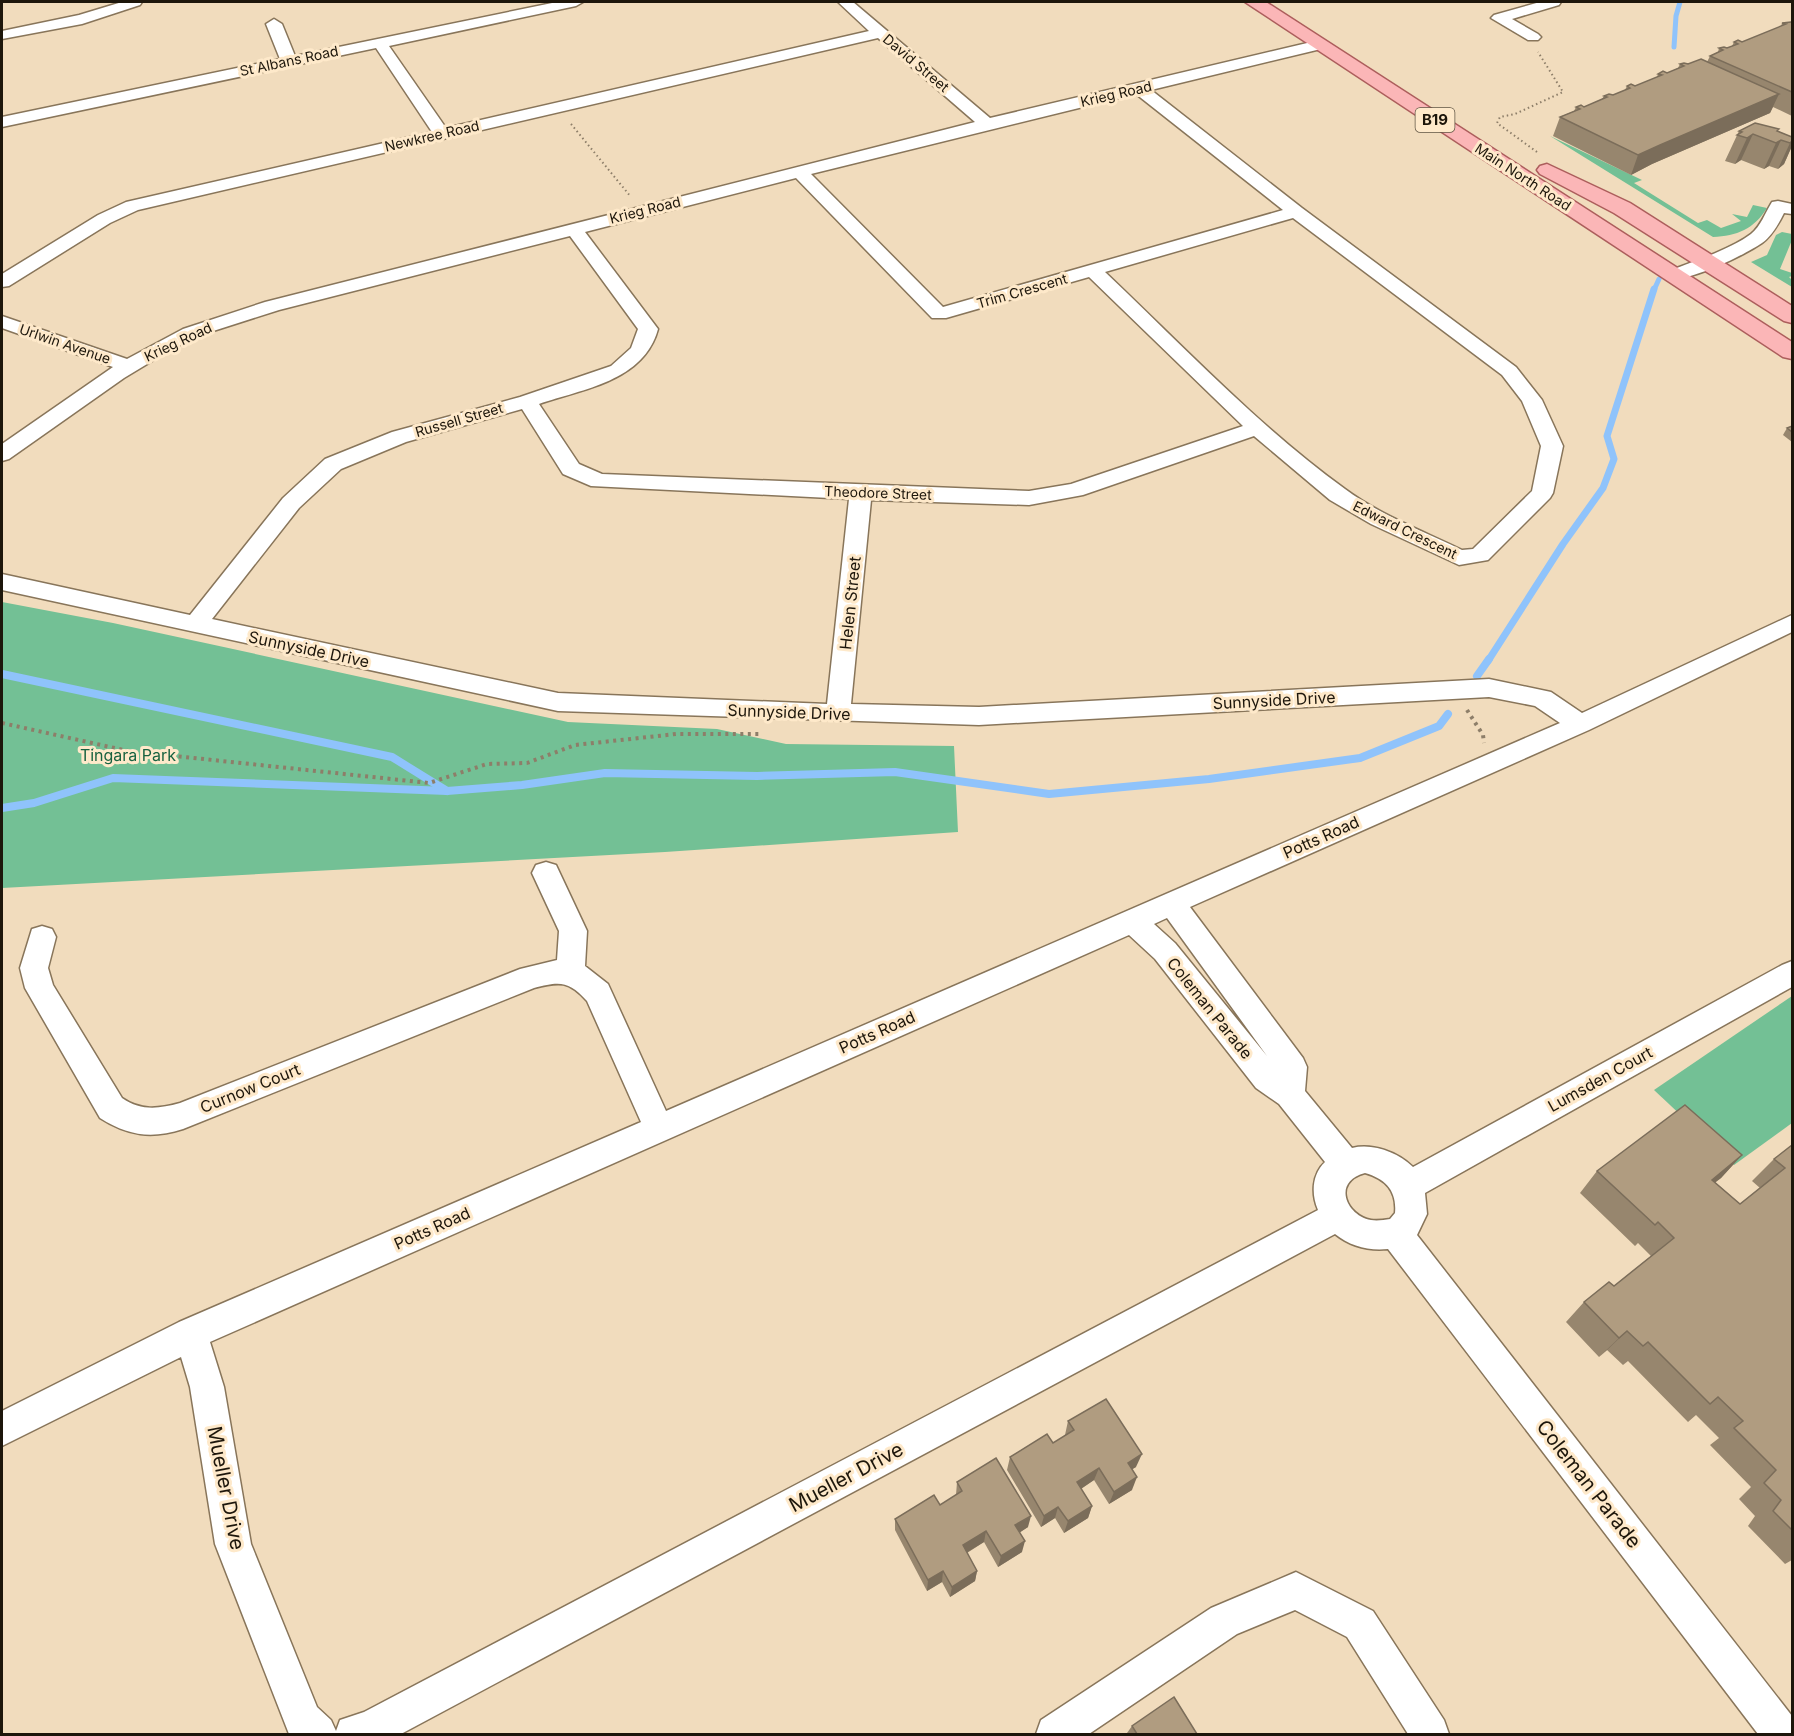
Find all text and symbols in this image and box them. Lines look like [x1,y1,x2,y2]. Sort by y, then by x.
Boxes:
street label: David Street [880,30,953,95]
street label: St Albans Road [238,42,340,79]
street label: Krieg Road [1079,77,1153,110]
road number: B19 [1416,108,1454,132]
street label: Newkree Road [383,116,481,155]
street label: Main North Road [1472,139,1574,214]
street label: Krieg Road [608,192,682,227]
street label: Trim Crescent [975,269,1069,312]
street label: Krieg Road [141,318,214,365]
street label: Urlwin Avenue [17,320,113,367]
street label: Russell Street [413,399,505,440]
street label: Theodore Street [824,482,932,503]
street label: Edward Crescent [1350,497,1460,562]
street label: Helen Street [835,555,865,651]
street label: Sunnyside Drive [247,626,371,672]
street label: Sunnyside Drive [1212,687,1336,713]
street label: Sunnyside Drive [727,700,851,724]
park label: Tingara Park [80,745,176,765]
street label: Potts Road [1280,811,1362,863]
street label: Coleman Parade [1163,953,1257,1063]
street label: Potts Road [836,1006,918,1058]
street label: Lumsden Court [1544,1042,1656,1116]
street label: Curnow Court [197,1059,303,1117]
street label: Potts Road [391,1202,473,1254]
street label: Coleman Parade [1532,1415,1646,1553]
street label: Mueller Drive [202,1424,250,1552]
street label: Mueller Drive [785,1437,907,1517]

